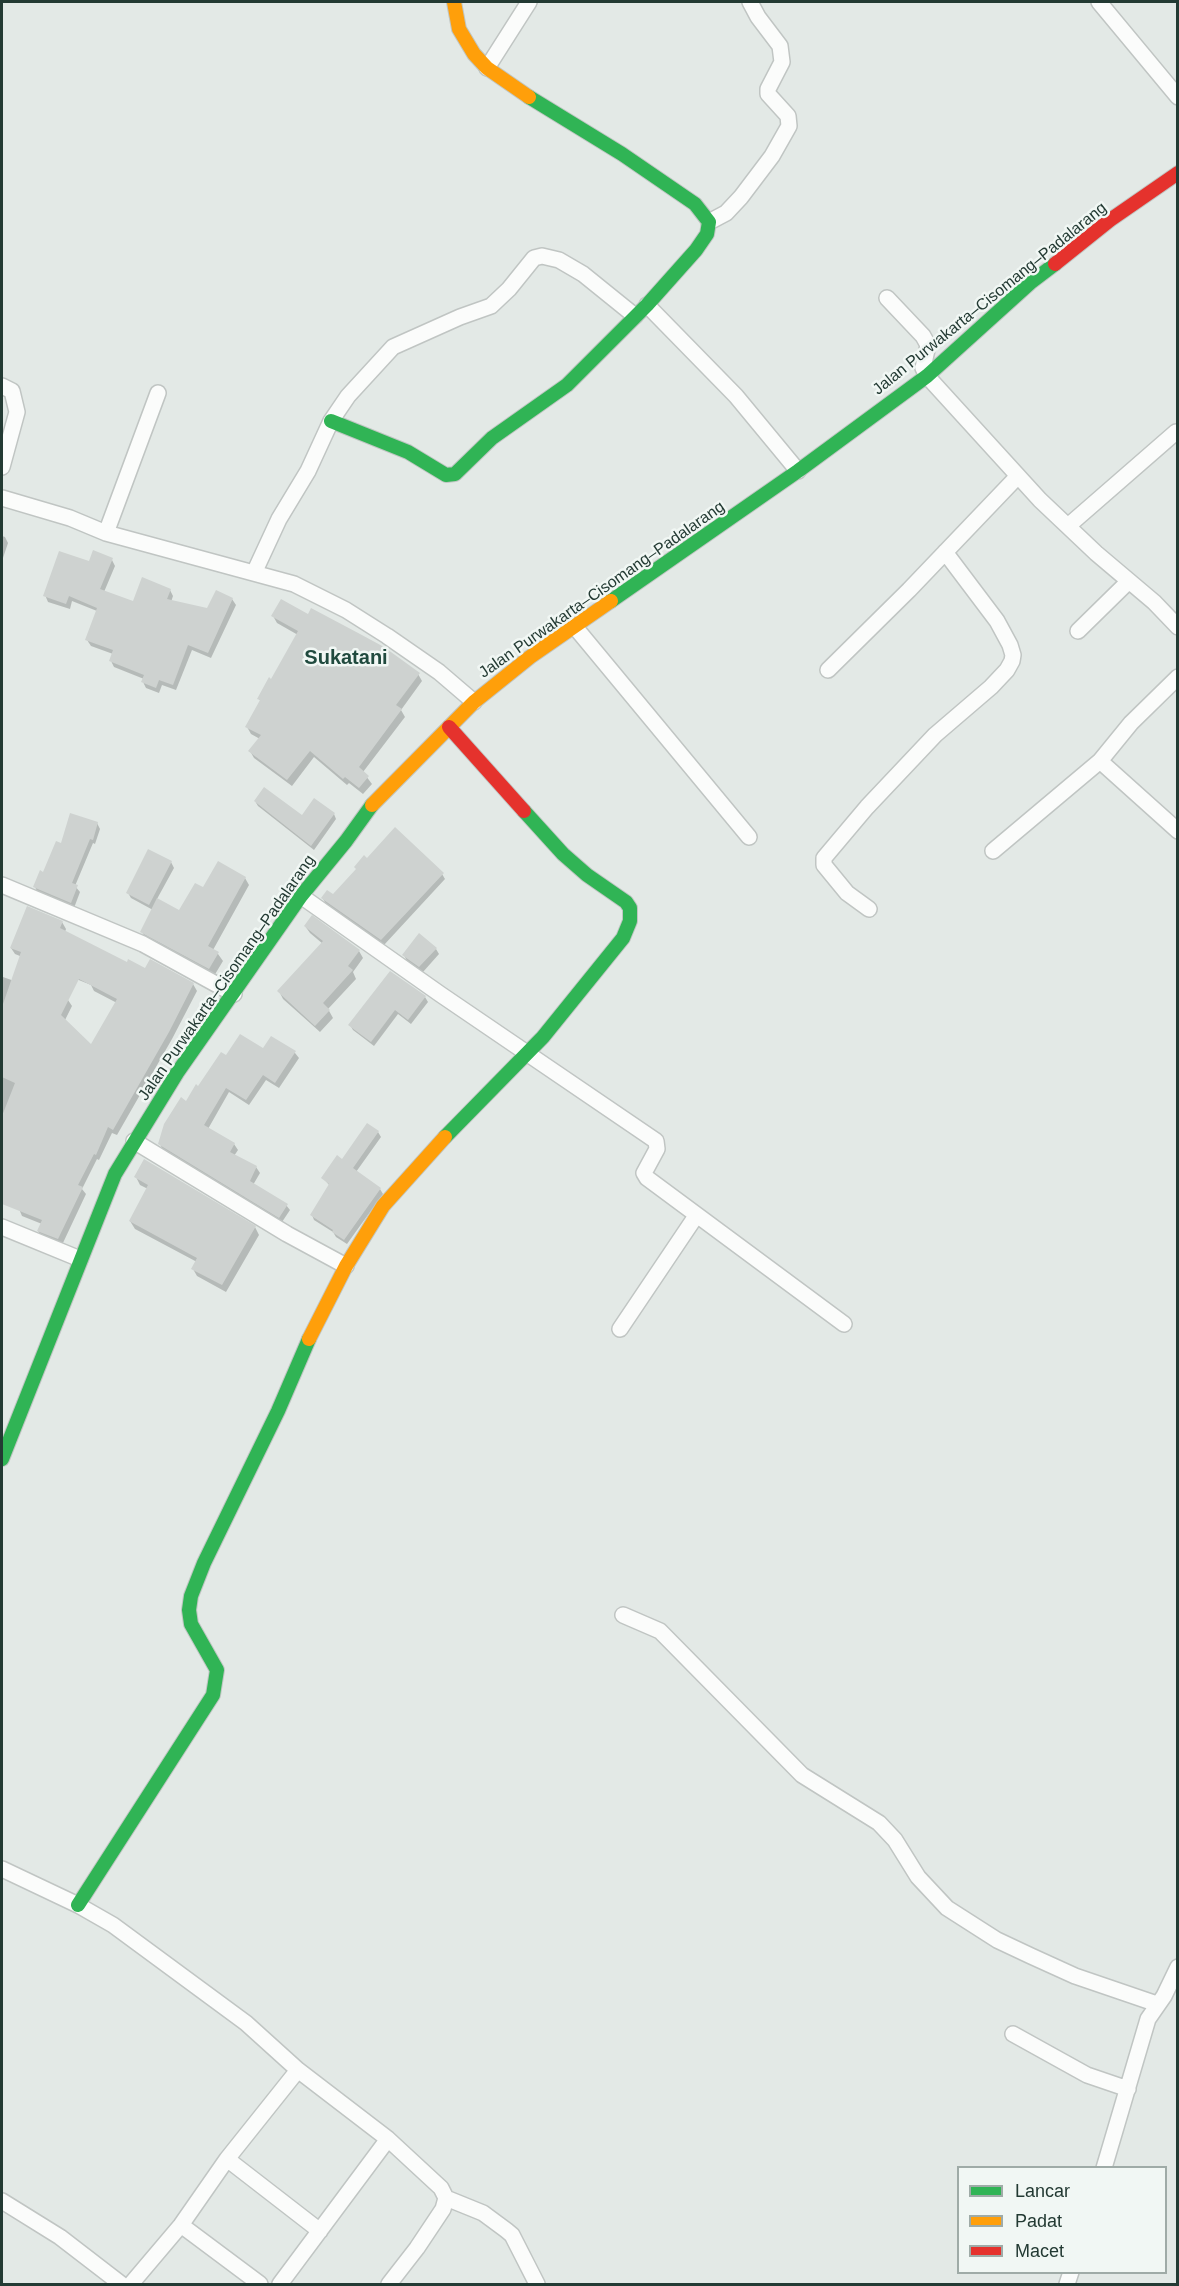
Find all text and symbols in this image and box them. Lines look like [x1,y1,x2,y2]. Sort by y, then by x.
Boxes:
street label: Jalan Purwakarta–Cisomang–Padalarang [869,199,1111,399]
street label: Jalan Purwakarta–Cisomang–Padalarang [476,497,728,683]
district label: Sukatani [304,646,388,670]
street label: Jalan Purwakarta–Cisomang–Padalarang [134,852,320,1104]
legend [957,2166,1167,2274]
text: Lancar [1015,2181,1070,2201]
text: Padat [1015,2211,1062,2231]
text: Macet [1015,2241,1064,2261]

